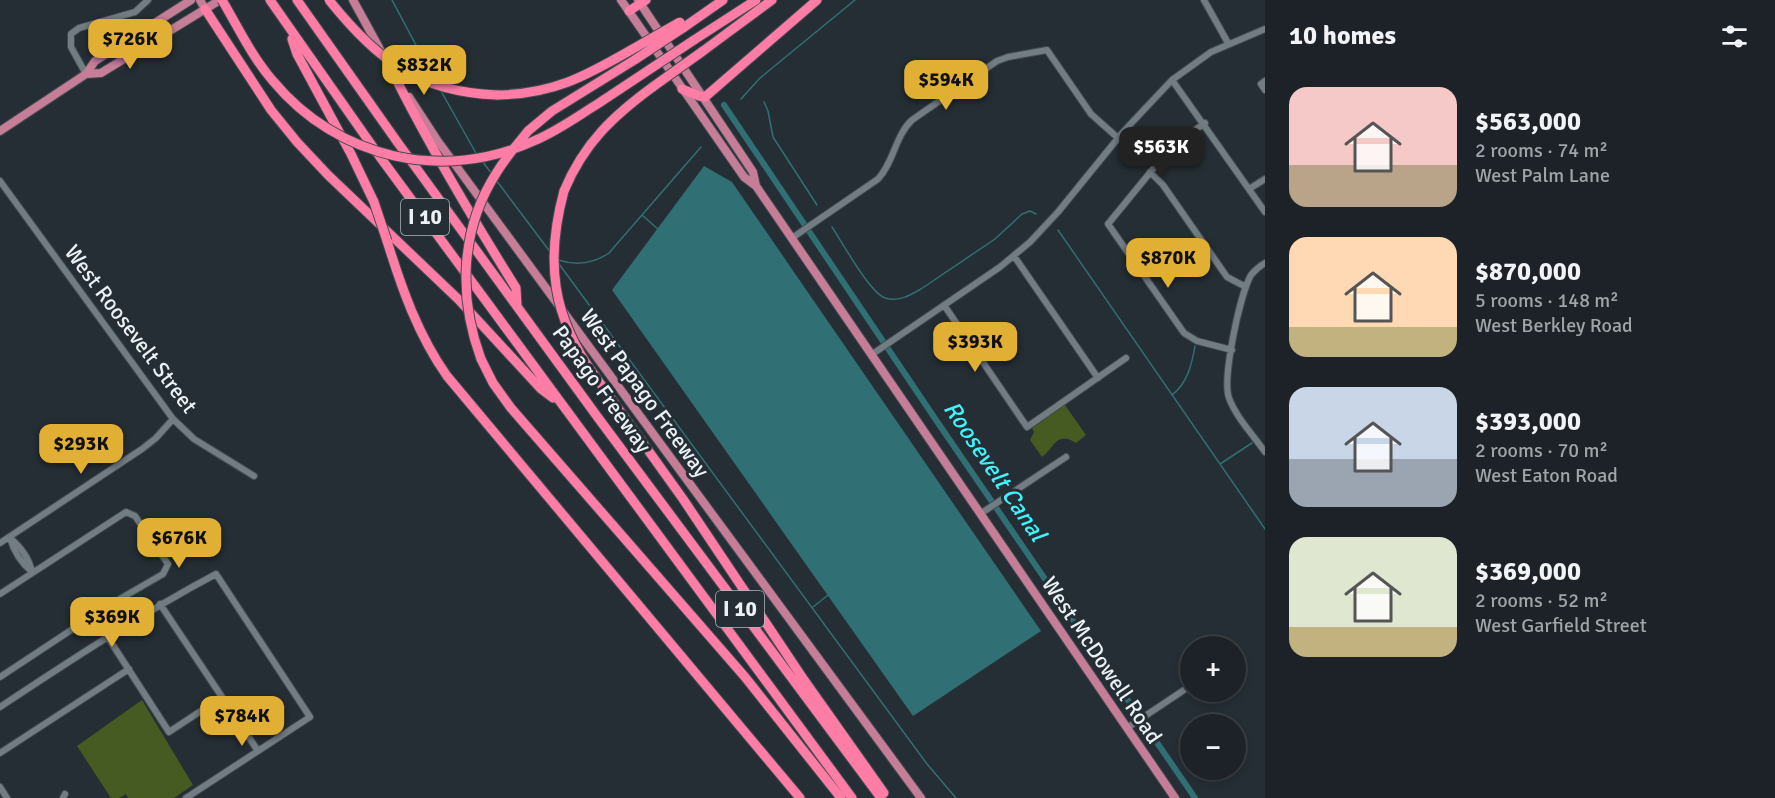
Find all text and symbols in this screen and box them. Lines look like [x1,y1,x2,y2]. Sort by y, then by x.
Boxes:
pin: $726K [88,19,172,70]
text: 10 homes [1289,20,1396,52]
icon: filters [1718,20,1751,53]
text: $726K [102,26,158,51]
pin: $832K [382,45,466,96]
text: $832K [396,52,452,77]
pin: $594K [904,60,988,111]
text: $594K [918,67,974,92]
text: $563,000 [1475,106,1581,138]
icon: home [1337,111,1409,183]
pin: $563K [1119,127,1203,178]
text: $563K [1133,134,1189,159]
text: 2 rooms · 74 m² [1475,138,1608,163]
text: West Palm Lane [1475,163,1610,188]
road number: I 10 [401,199,449,235]
pin: $870K [1126,238,1210,289]
street label: West Roosevelt Street [59,239,203,419]
text: $870K [1140,245,1196,270]
text: $870,000 [1475,256,1581,288]
icon: home [1337,261,1409,333]
text: 5 rooms · 148 m² [1475,288,1619,313]
street label: West Papago Freeway [575,303,716,483]
text: West Berkley Road [1475,313,1633,338]
street label: Papago Freeway [547,320,658,459]
pin: $393K [933,322,1017,373]
text: $393K [947,329,1003,354]
water label: Roosevelt Canal [937,395,1054,549]
text: $393,000 [1475,406,1581,438]
icon: home [1337,411,1409,483]
pin: $293K [39,424,123,475]
text: $293K [53,431,109,456]
text: 2 rooms · 70 m² [1475,438,1608,463]
text: West Eaton Road [1475,463,1618,488]
pin: $676K [137,518,221,569]
text: $676K [151,525,207,550]
text: $369,000 [1475,556,1581,588]
icon: home [1337,561,1409,633]
street label: West McDowell Road [1036,571,1168,749]
text: 2 rooms · 52 m² [1475,588,1608,613]
road number: I 10 [716,591,764,627]
pin: $369K [70,597,154,648]
text: $369K [84,604,140,629]
text: West Garfield Street [1475,613,1647,638]
map controls [1180,636,1246,780]
button: + [1180,636,1246,702]
pin: $784K [200,696,284,747]
text: $784K [214,703,270,728]
button: − [1180,714,1246,780]

